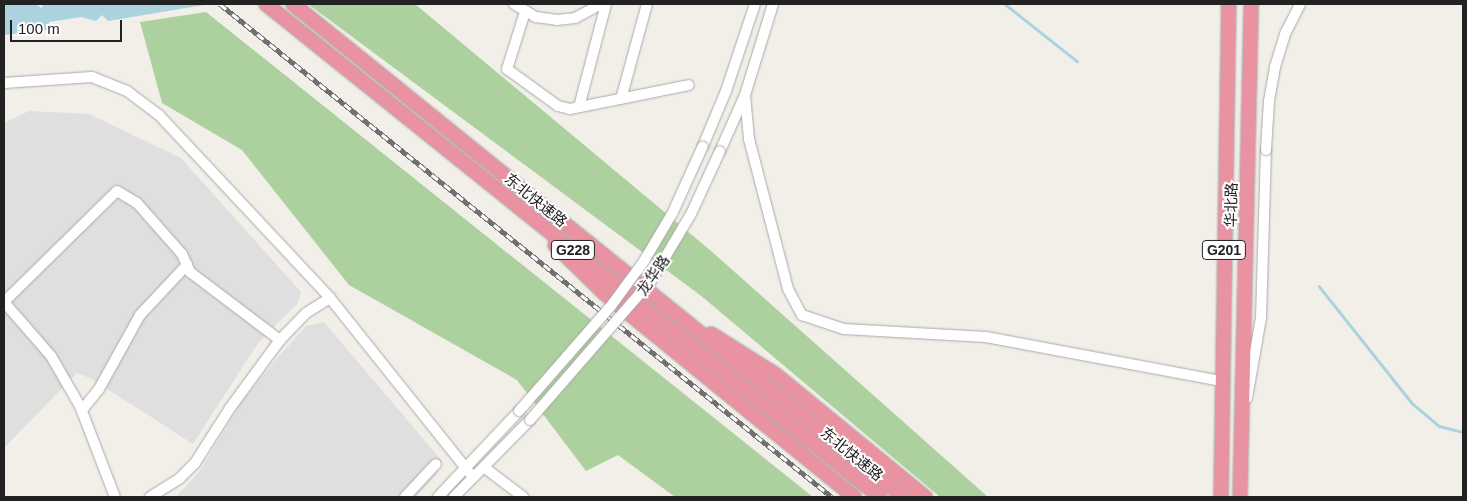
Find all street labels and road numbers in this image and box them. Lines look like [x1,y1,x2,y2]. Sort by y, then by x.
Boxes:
street label: 东北快速路 [501,169,571,231]
street label: 华北路 [1222,182,1240,228]
road number: G228 [550,238,596,262]
road number: G201 [1202,238,1246,262]
street label: 龙华路 [633,251,673,299]
street label: 东北快速路 [817,423,887,485]

